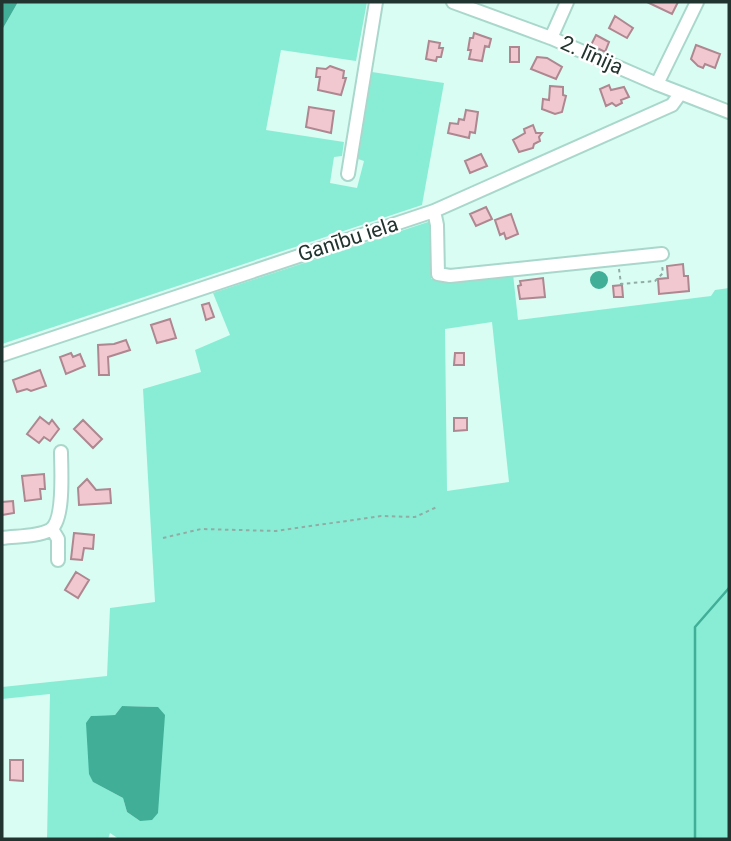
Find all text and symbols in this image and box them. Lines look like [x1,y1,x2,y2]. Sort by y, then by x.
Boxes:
street label: 2. līnija [557,31,627,79]
street label: Ganību iela [295,212,401,266]

